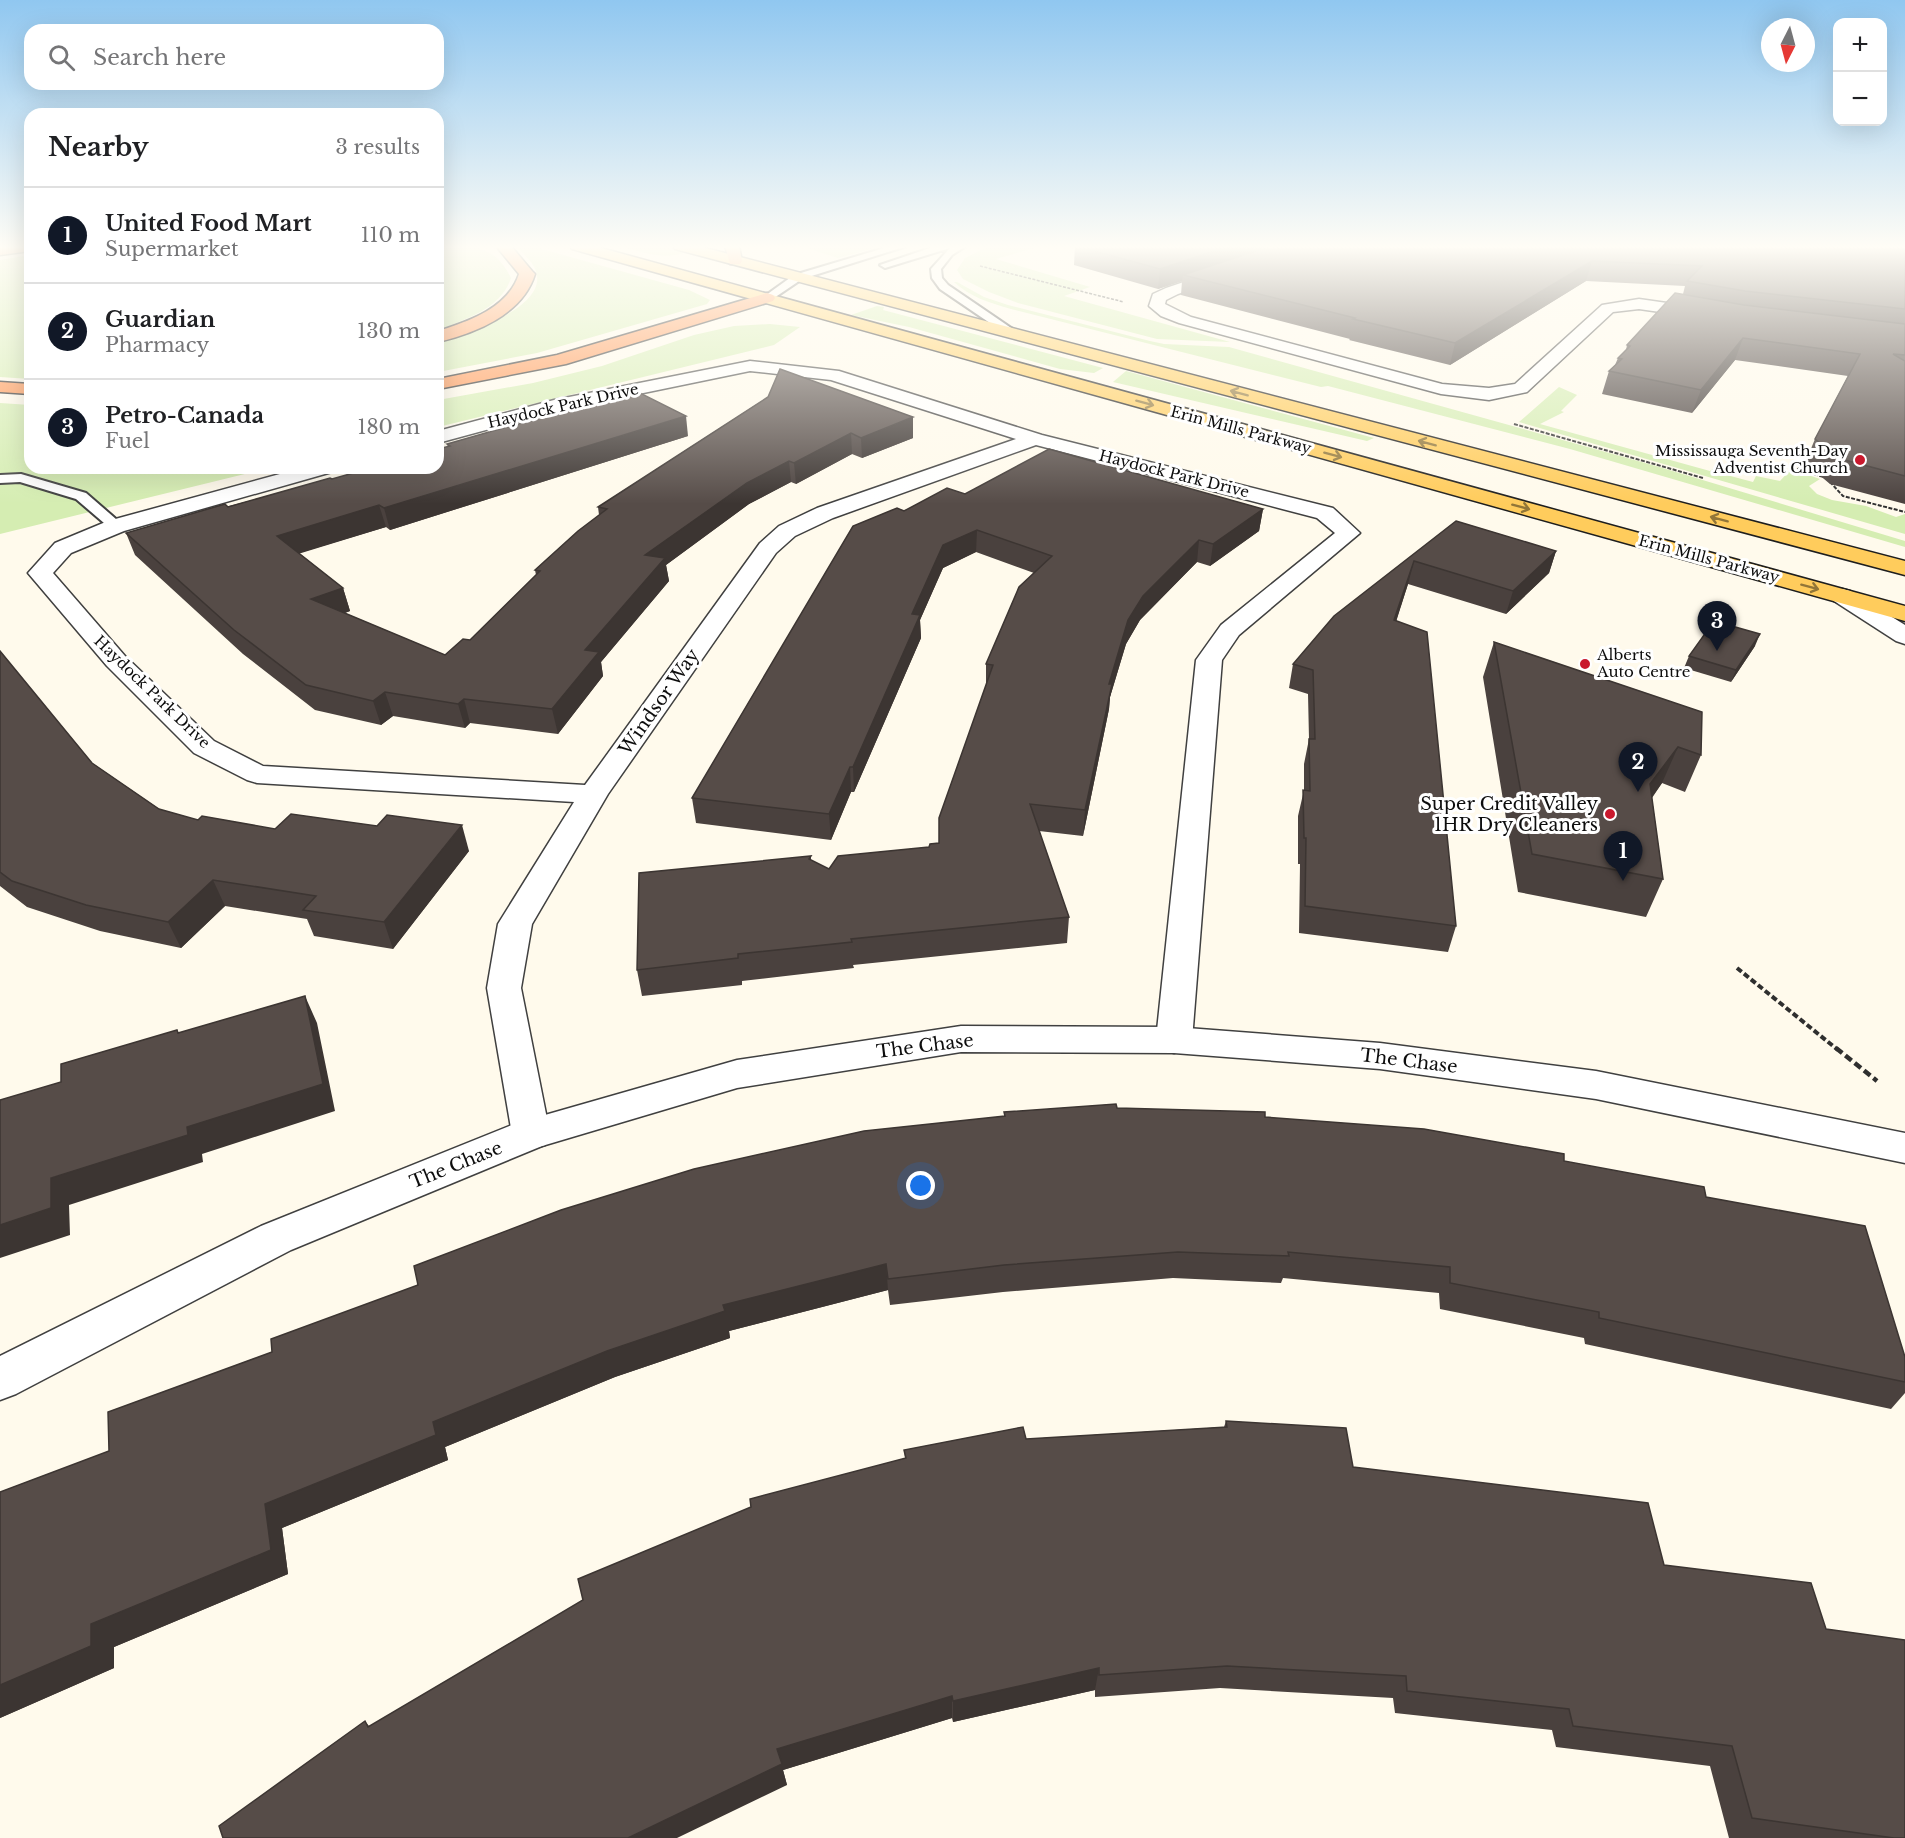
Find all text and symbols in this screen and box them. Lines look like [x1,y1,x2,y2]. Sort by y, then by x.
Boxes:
north arrow [1761,18,1815,72]
map controls [1833,18,1887,126]
button: + [1833,18,1887,72]
search box [24,24,444,90]
icon: search [45,41,78,74]
text: Search here [93,44,226,71]
button: − [1833,72,1887,126]
text: Nearby [48,131,149,163]
text: 3 results [336,135,420,159]
text: United Food Mart [105,210,312,237]
text: 1 [63,223,72,247]
text: 110 m [361,223,420,247]
text: Supermarket [105,237,239,261]
text: Guardian [105,306,215,333]
text: 2 [61,319,74,343]
text: 130 m [357,319,420,343]
text: Pharmacy [105,333,209,357]
street label: Haydock Park Drive [486,379,640,432]
one-way arrow [1230,387,1249,398]
one-way arrow [1135,398,1154,409]
text: Petro-Canada [105,402,264,429]
street label: Erin Mills Parkway [1169,402,1314,458]
text: 3 [61,415,74,439]
text: 180 m [357,415,420,439]
text: Fuel [105,429,150,453]
one-way arrow [1418,436,1437,448]
place label: Mississauga Seventh-Day Adventist Church [1655,441,1848,477]
street label: Haydock Park Drive [1097,446,1251,501]
one-way arrow [1323,450,1342,461]
marker: Mississauga Seventh-Day Adventist Church [1853,453,1867,467]
one-way arrow [1511,502,1530,513]
one-way arrow [1710,513,1729,524]
street label: Erin Mills Parkway [1637,531,1782,587]
one-way arrow [1800,582,1819,594]
pin: 3 [1698,602,1736,651]
street label: Haydock Park Drive [90,631,214,752]
street label: Windsor Way [614,644,704,760]
place label: Alberts Auto Centre [1596,645,1690,681]
marker: Alberts Auto Centre [1578,657,1592,671]
pin: 2 [1618,742,1658,792]
place label: Super Credit Valley 1HR Dry Cleaners [1420,793,1598,836]
marker: Super Credit Valley 1HR Dry Cleaners [1603,807,1617,821]
pin: 1 [1604,832,1642,881]
street label: The Chase [875,1029,975,1063]
street label: The Chase [1359,1044,1459,1078]
street label: The Chase [407,1137,505,1193]
your location [906,1171,935,1200]

